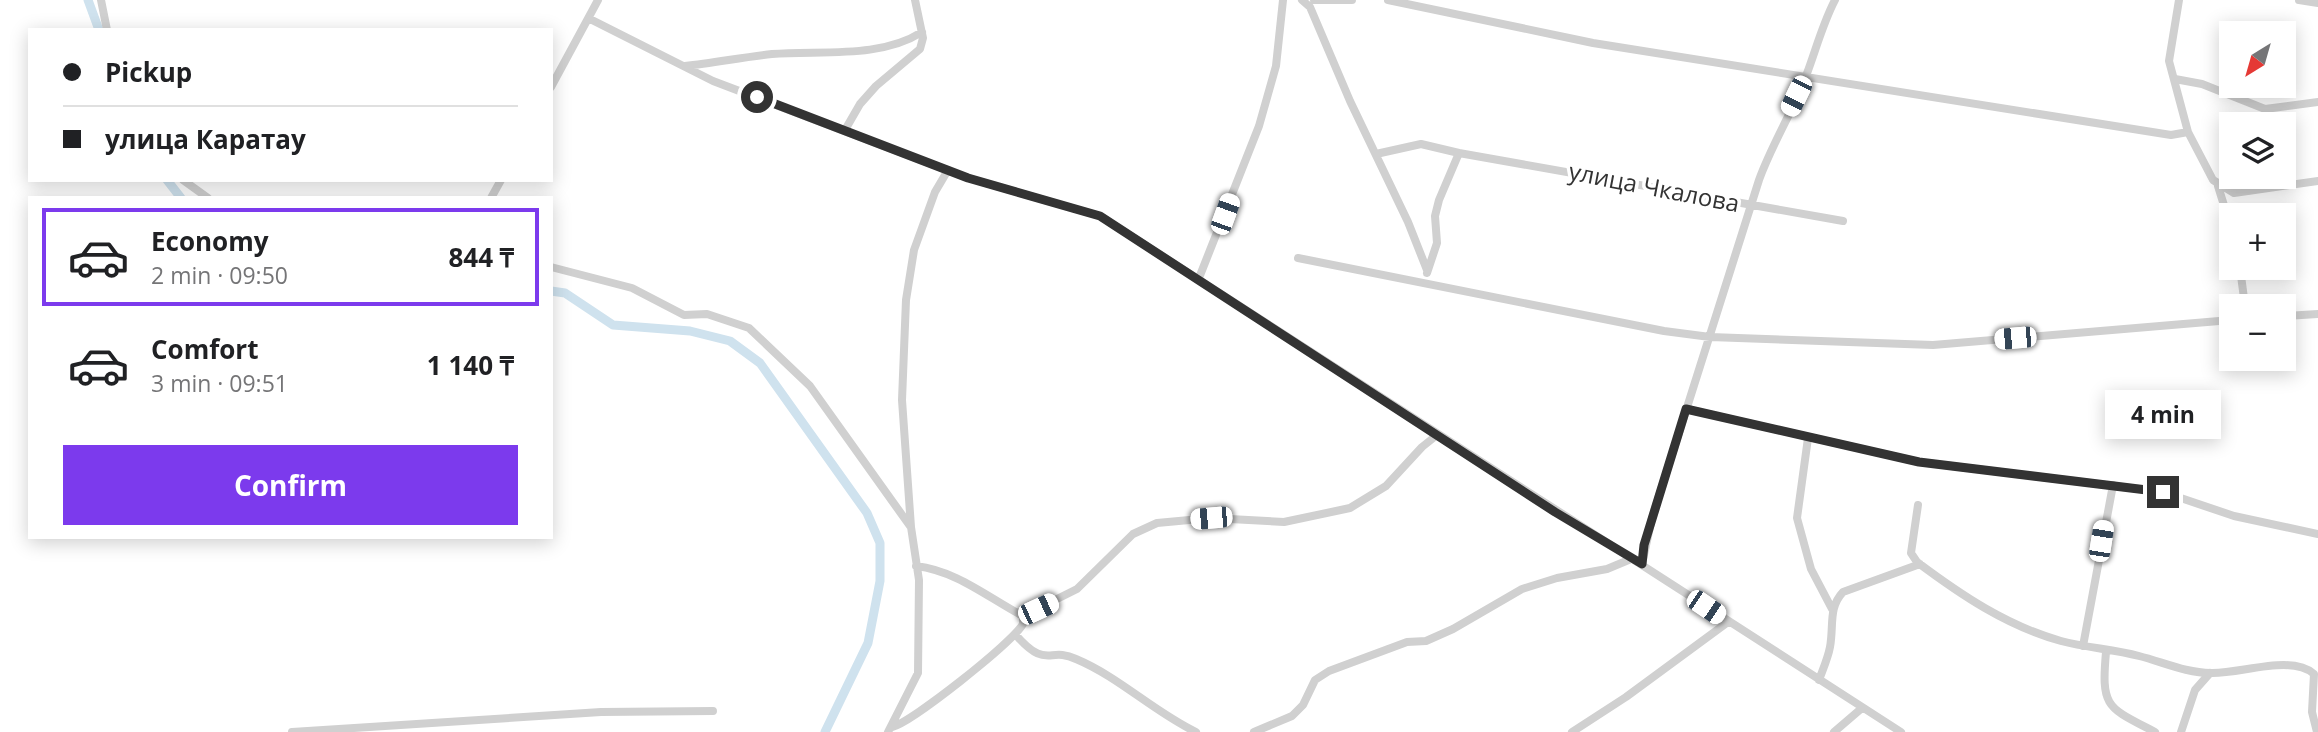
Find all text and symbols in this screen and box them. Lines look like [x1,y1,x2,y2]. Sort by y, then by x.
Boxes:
north arrow [2219,21,2296,98]
map controls [2219,21,2296,371]
text: Pickup [105,54,192,90]
car [1778,73,1815,119]
route start [741,81,773,113]
button: layers [2219,112,2296,189]
text: улица Каратау [105,121,306,157]
street label: улица Чкалова [1566,154,1742,219]
car [1208,191,1243,237]
button: + [2219,203,2296,280]
text: Economy [151,223,269,259]
icon: car [67,226,130,289]
text: 844 ₸ [448,239,514,275]
text: 2 min · 09:50 [151,259,288,291]
button: − [2219,294,2296,371]
car [1994,326,2037,350]
text: Comfort [151,331,258,367]
icon: car [67,334,130,397]
text: 1 140 ₸ [427,347,514,383]
text: 3 min · 09:51 [151,367,288,399]
callout: 4 min [2105,391,2221,440]
text: 4 min [2131,398,2195,430]
button: Confirm [63,445,518,525]
route end [2147,476,2179,508]
car [1190,506,1233,530]
car [2088,519,2115,563]
car [1683,587,1730,627]
car [1015,591,1062,627]

